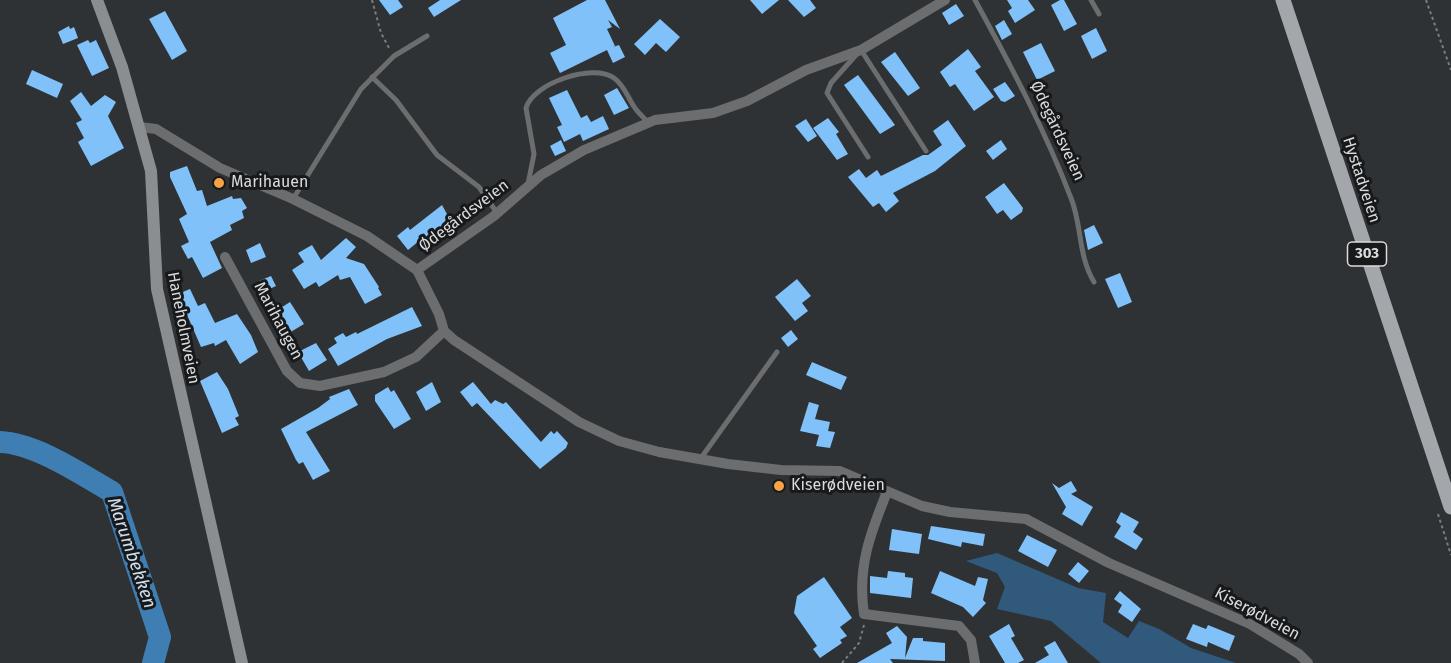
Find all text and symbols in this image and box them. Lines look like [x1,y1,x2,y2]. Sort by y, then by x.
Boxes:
street label: Ødegårdsveien [1026,78,1088,184]
street label: Hystadveien [1338,135,1384,225]
place label: Marihauen [231,173,308,193]
marker: Marihauen [212,176,226,190]
street label: Ødegårdsveien [415,176,513,256]
road number: 303 [1348,242,1386,266]
street label: Haneholmveien [163,270,203,386]
street label: Marihaugen [249,279,307,363]
place label: Kiserødveien [791,476,885,496]
marker: Kiserødveien [772,479,786,493]
water label: Marumbekken [102,495,160,611]
street label: Kiserødveien [1211,583,1303,645]

